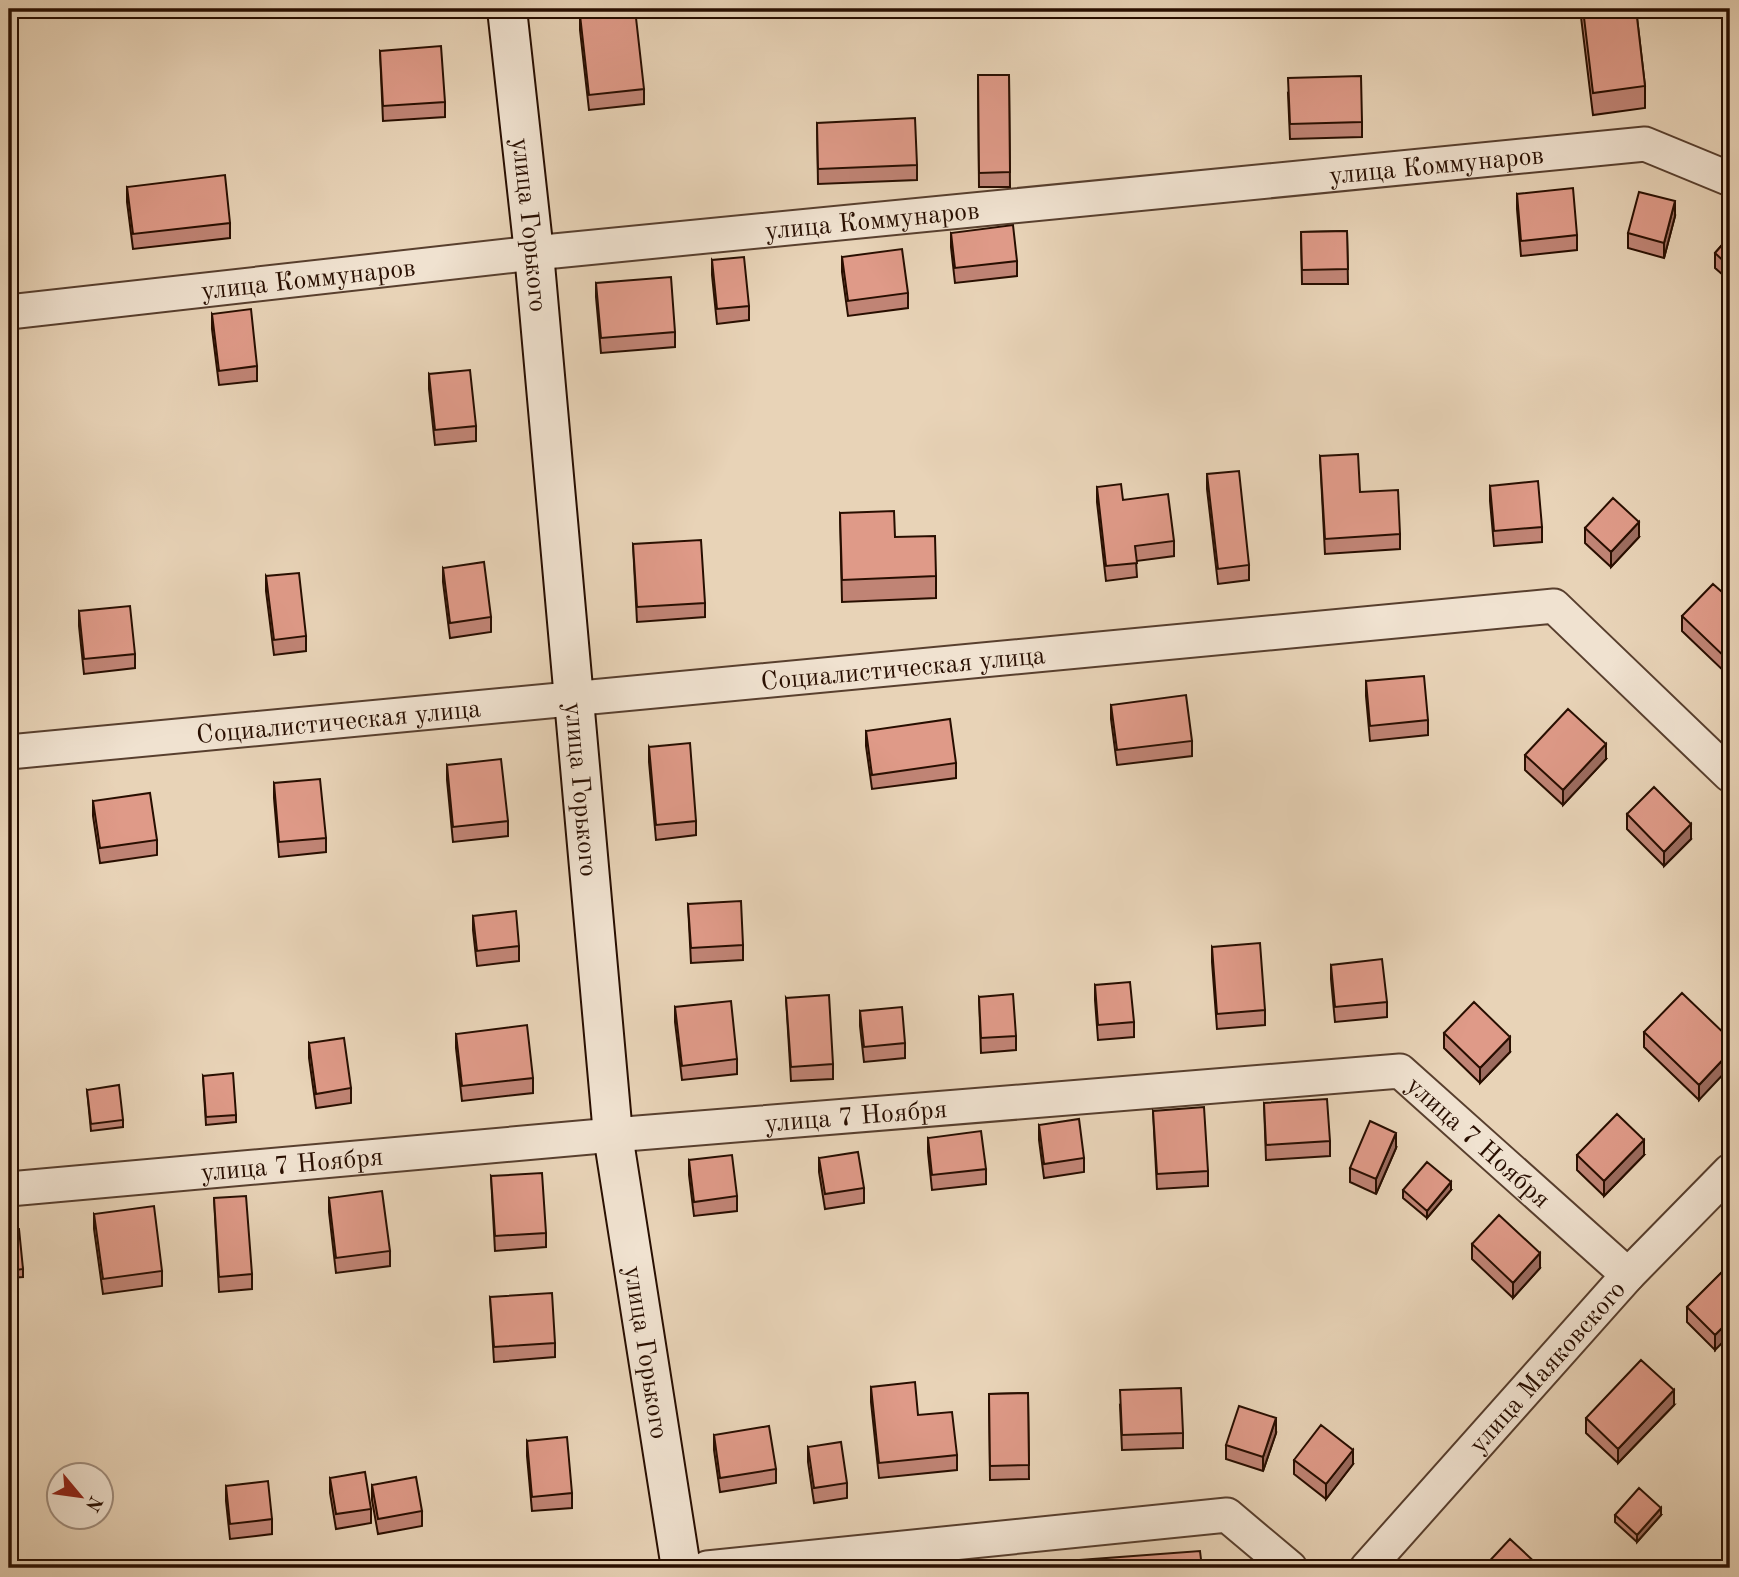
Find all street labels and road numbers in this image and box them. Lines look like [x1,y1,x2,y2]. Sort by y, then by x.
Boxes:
street label: улица Горького [506,137,550,313]
street label: улица Коммунаров [1328,143,1545,190]
street label: улица Коммунаров [764,198,981,245]
street label: улица Коммунаров [200,255,417,305]
street label: Социалистическая улица [760,643,1047,696]
street label: Социалистическая улица [195,696,482,749]
street label: улица Горького [559,701,601,878]
street label: улица 7 Ноября [1401,1072,1555,1214]
street label: улица 7 Ноября [764,1097,948,1138]
street label: улица 7 Ноября [200,1145,384,1187]
street label: улица Горького [619,1264,672,1441]
street label: улица Маяковского [1465,1277,1631,1459]

